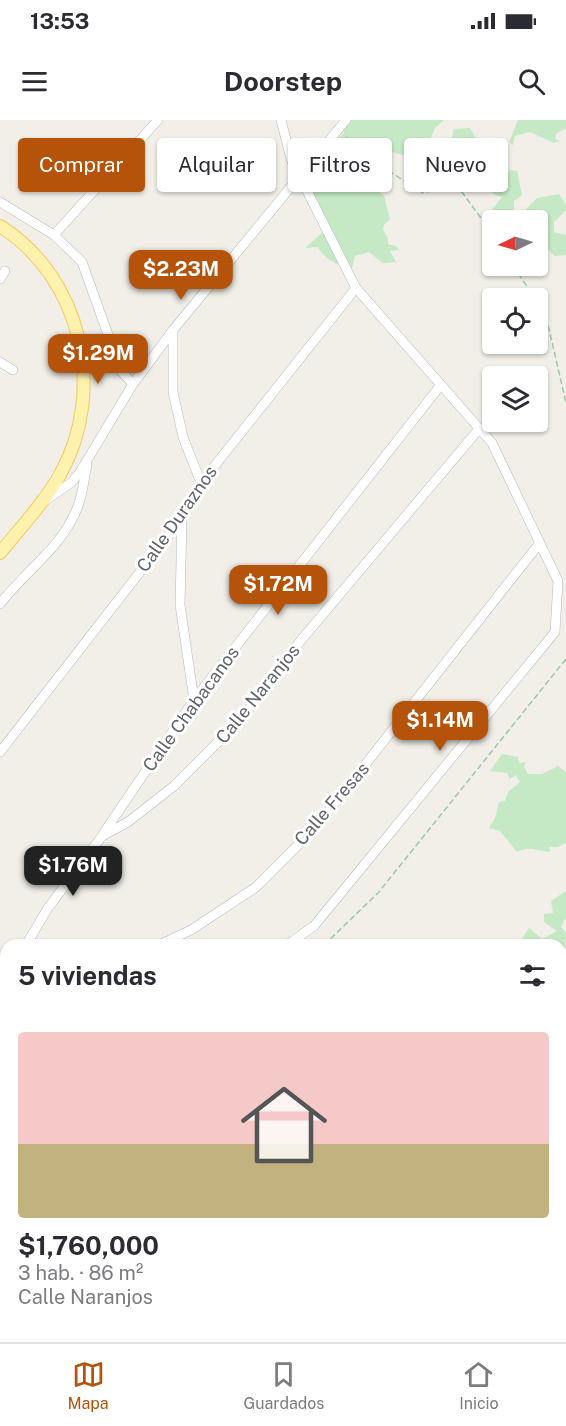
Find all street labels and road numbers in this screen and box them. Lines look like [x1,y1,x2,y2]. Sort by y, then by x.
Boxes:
street label: Calle Duraznos [132,462,221,576]
street label: Calle Naranjos [211,640,304,747]
street label: Calle Chabacanos [138,642,243,775]
street label: Calle Fresas [290,758,373,849]

